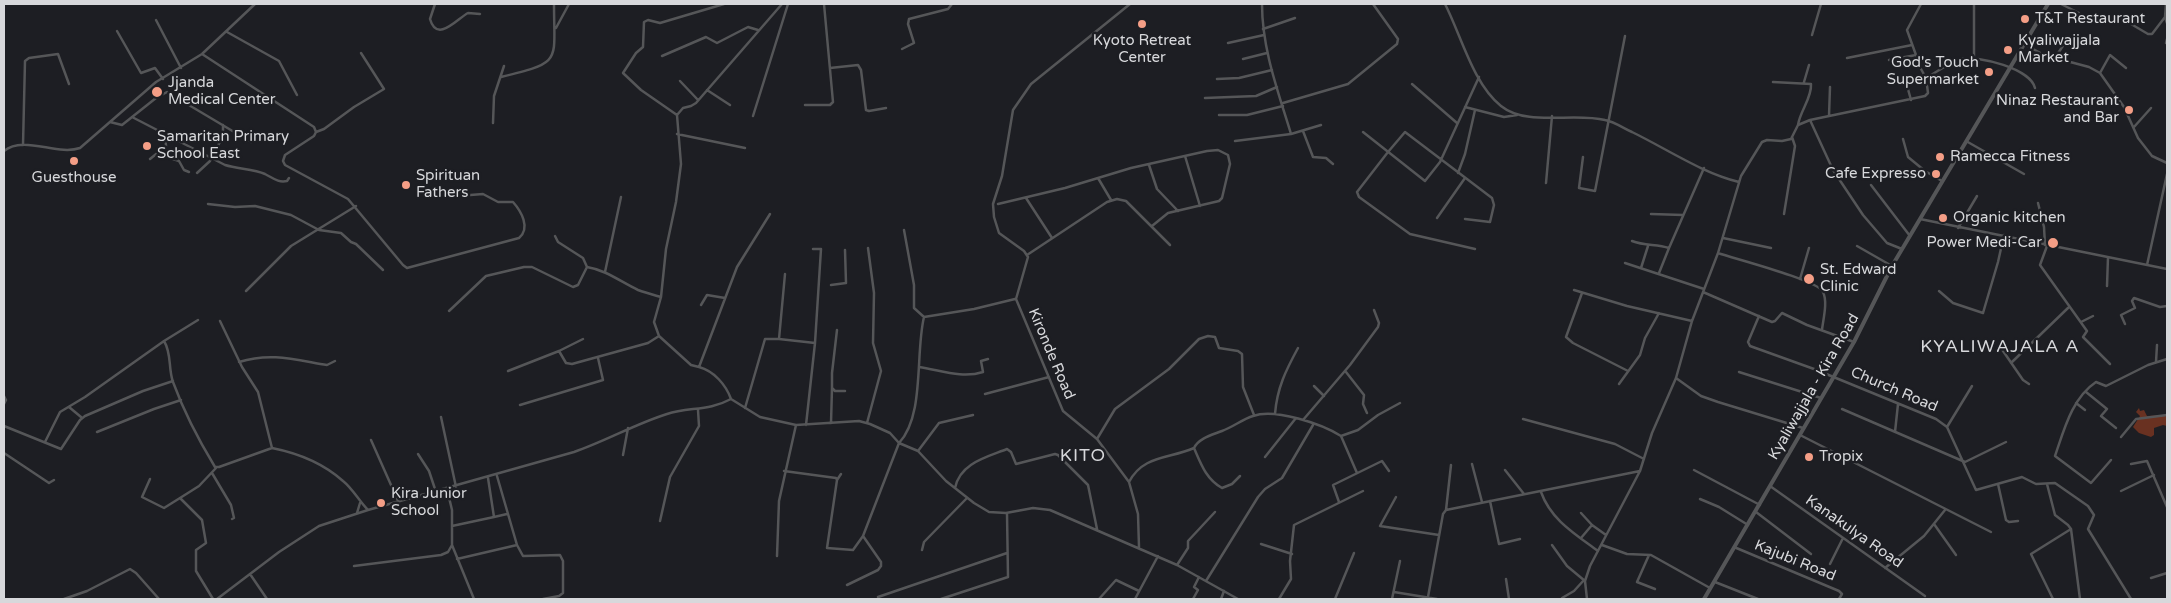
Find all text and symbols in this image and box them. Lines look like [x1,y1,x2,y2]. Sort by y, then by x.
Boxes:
place label: T&T Restaurant [2035,10,2145,28]
marker: T&T Restaurant [2019,13,2031,25]
marker: Kyoto Retreat Center [1136,18,1148,30]
place label: Kyoto Retreat Center [1093,32,1191,67]
place label: Kyaliwajjala Market [2018,32,2100,67]
marker: Kyaliwajjala Market [2002,44,2014,56]
place label: God's Touch Supermarket [1887,54,1979,89]
marker: God's Touch Supermarket [1983,66,1995,78]
place label: Jjanda Medical Center [168,74,276,109]
marker: Jjanda Medical Center [150,85,164,99]
place label: Ninaz Restaurant and Bar [1996,92,2119,127]
marker: Ninaz Restaurant and Bar [2123,104,2135,116]
place label: Samaritan Primary School East [157,128,289,163]
marker: Samaritan Primary School East [141,140,153,152]
place label: Ramecca Fitness [1950,148,2070,166]
marker: Ramecca Fitness [1934,151,1946,163]
marker: Guesthouse [68,155,80,167]
place label: Cafe Expresso [1825,165,1926,183]
place label: Spirituan Fathers [416,167,480,202]
marker: Cafe Expresso [1930,168,1942,180]
place label: Guesthouse [32,169,116,187]
marker: Spirituan Fathers [400,179,412,191]
place label: Organic kitchen [1953,209,2066,227]
marker: Organic kitchen [1937,212,1949,224]
place label: Power Medi-Car [1927,234,2042,252]
marker: Power Medi-Car [2046,236,2060,250]
place label: St. Edward Clinic [1820,261,1896,296]
marker: St. Edward Clinic [1802,272,1816,286]
street label: Kironde Road [1024,306,1078,402]
street label: Kyaliwajjala - Kira Road [1765,311,1863,463]
district label: KYALIWAJALA A [1919,336,2081,358]
street label: Church Road [1848,364,1940,416]
district label: KITO [1059,445,1107,467]
place label: Tropix [1819,448,1863,466]
marker: Tropix [1803,451,1815,463]
place label: Kira Junior School [391,485,467,520]
street label: Kanakulya Road [1802,492,1906,572]
marker: Kira Junior School [375,497,387,509]
street label: Kajubi Road [1752,537,1838,585]

